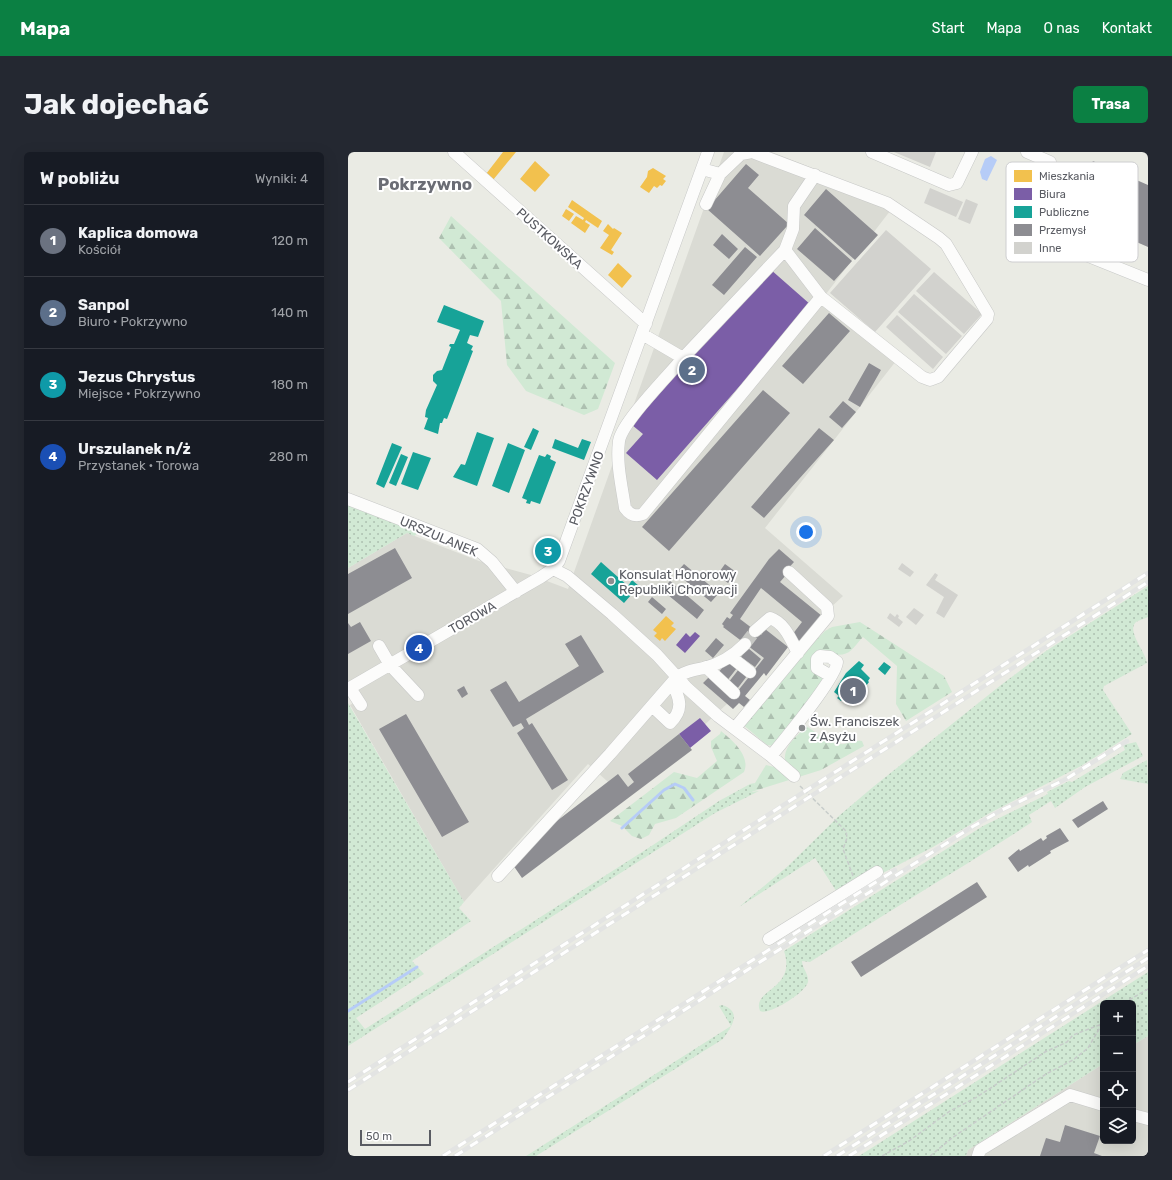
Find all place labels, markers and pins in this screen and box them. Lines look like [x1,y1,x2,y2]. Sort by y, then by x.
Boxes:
pin: 2 [679,355,705,385]
pin: 3 [535,536,561,566]
place label: Konsulat Honorowy Republiki Chorwacji [619,567,737,597]
marker: Konsulat Honorowy Republiki Chorwacji [606,576,616,586]
pin: 4 [406,633,432,663]
pin: 1 [840,676,866,706]
place label: Św. Franciszek z Asyżu [810,714,900,744]
marker: Św. Franciszek z Asyżu [797,723,807,733]

